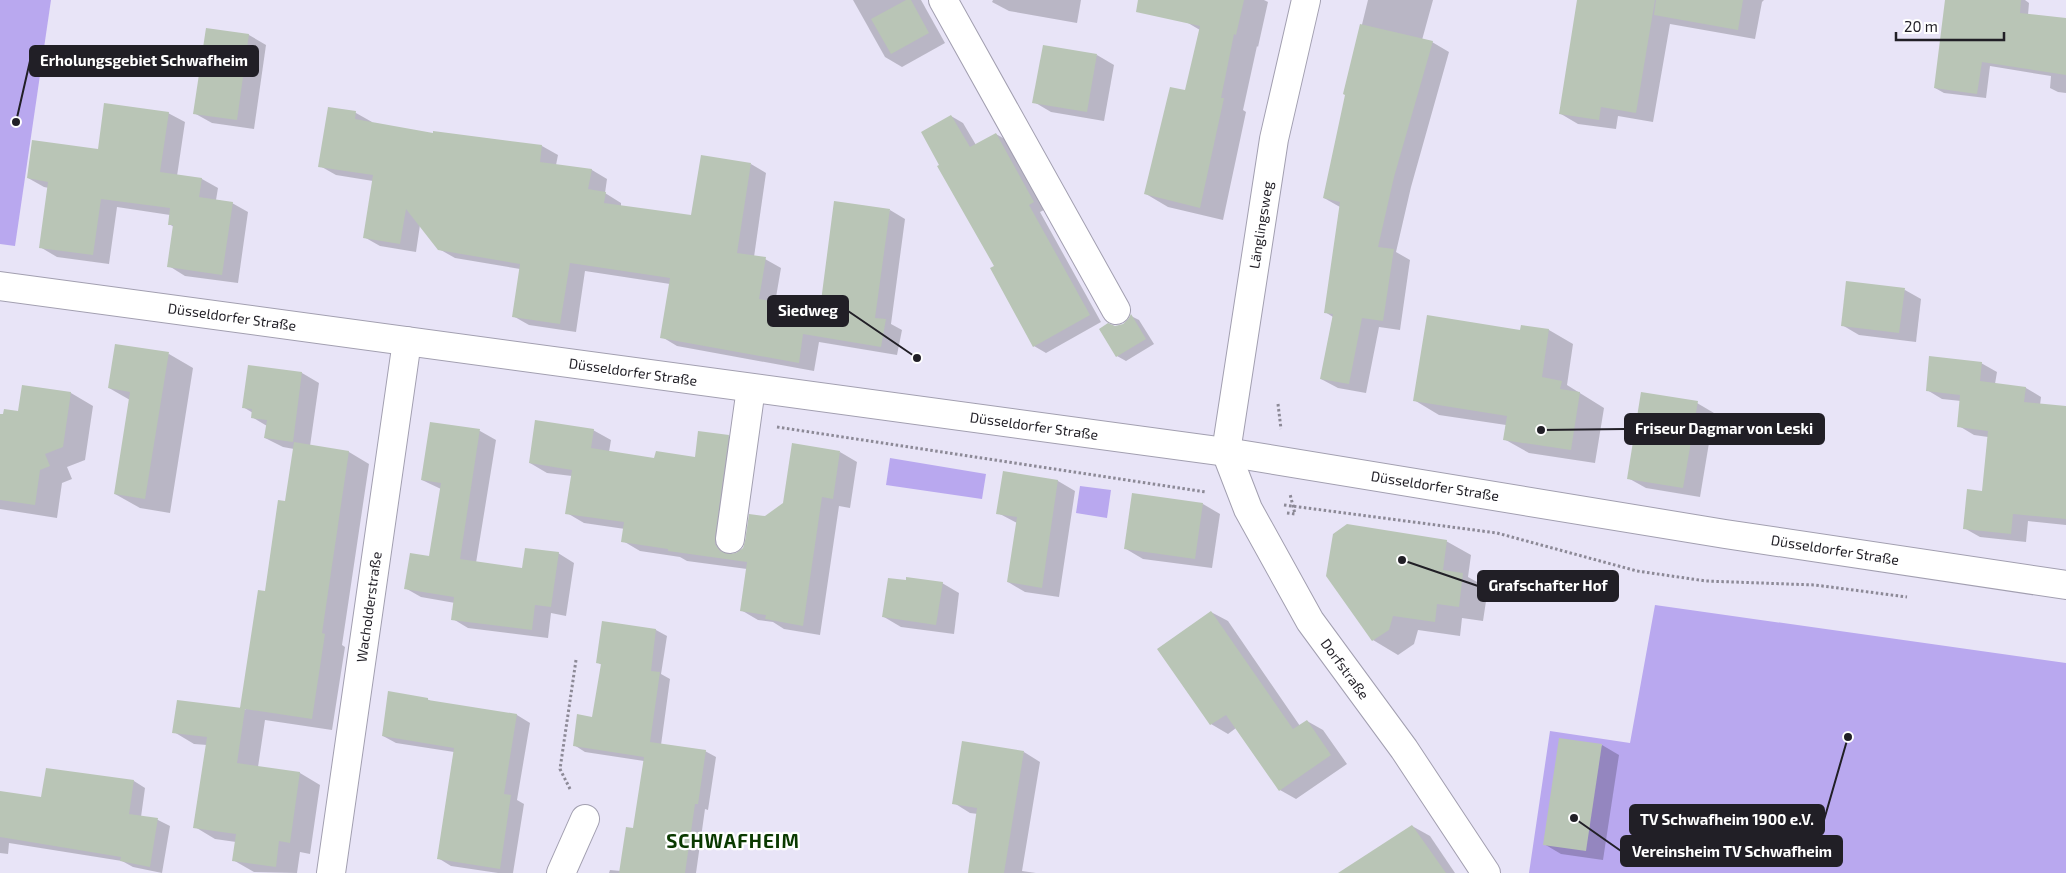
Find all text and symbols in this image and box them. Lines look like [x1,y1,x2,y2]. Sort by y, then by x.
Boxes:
scale bar [1896,10,2004,42]
text: 20 m [1904,17,1938,35]
callout: Erholungsgebiet Schwafheim [30,46,258,76]
text: Erholungsgebiet Schwafheim [40,51,248,69]
street label: Länglingsweg [1245,180,1276,270]
callout: Siedweg [768,296,848,326]
street label: Düsseldorfer Straße [167,299,297,334]
text: Siedweg [778,301,838,319]
street label: Düsseldorfer Straße [568,354,698,389]
street label: Düsseldorfer Straße [969,408,1099,443]
callout: Friseur Dagmar von Leski [1625,414,1824,444]
text: Friseur Dagmar von Leski [1635,419,1813,437]
street label: Düsseldorfer Straße [1370,467,1500,504]
street label: Düsseldorfer Straße [1770,531,1900,568]
street label: Wacholderstraße [352,550,385,663]
callout: Grafschafter Hof [1478,571,1618,601]
text: Grafschafter Hof [1488,576,1608,594]
street label: Dorfstraße [1318,635,1373,702]
callout: TV Schwafheim 1900 e.V. [1630,805,1824,835]
text: TV Schwafheim 1900 e.V. [1640,810,1814,828]
district label: SCHWAFHEIM [666,829,800,852]
callout: Vereinsheim TV Schwafheim [1621,836,1842,866]
text: Vereinsheim TV Schwafheim [1632,842,1832,860]

